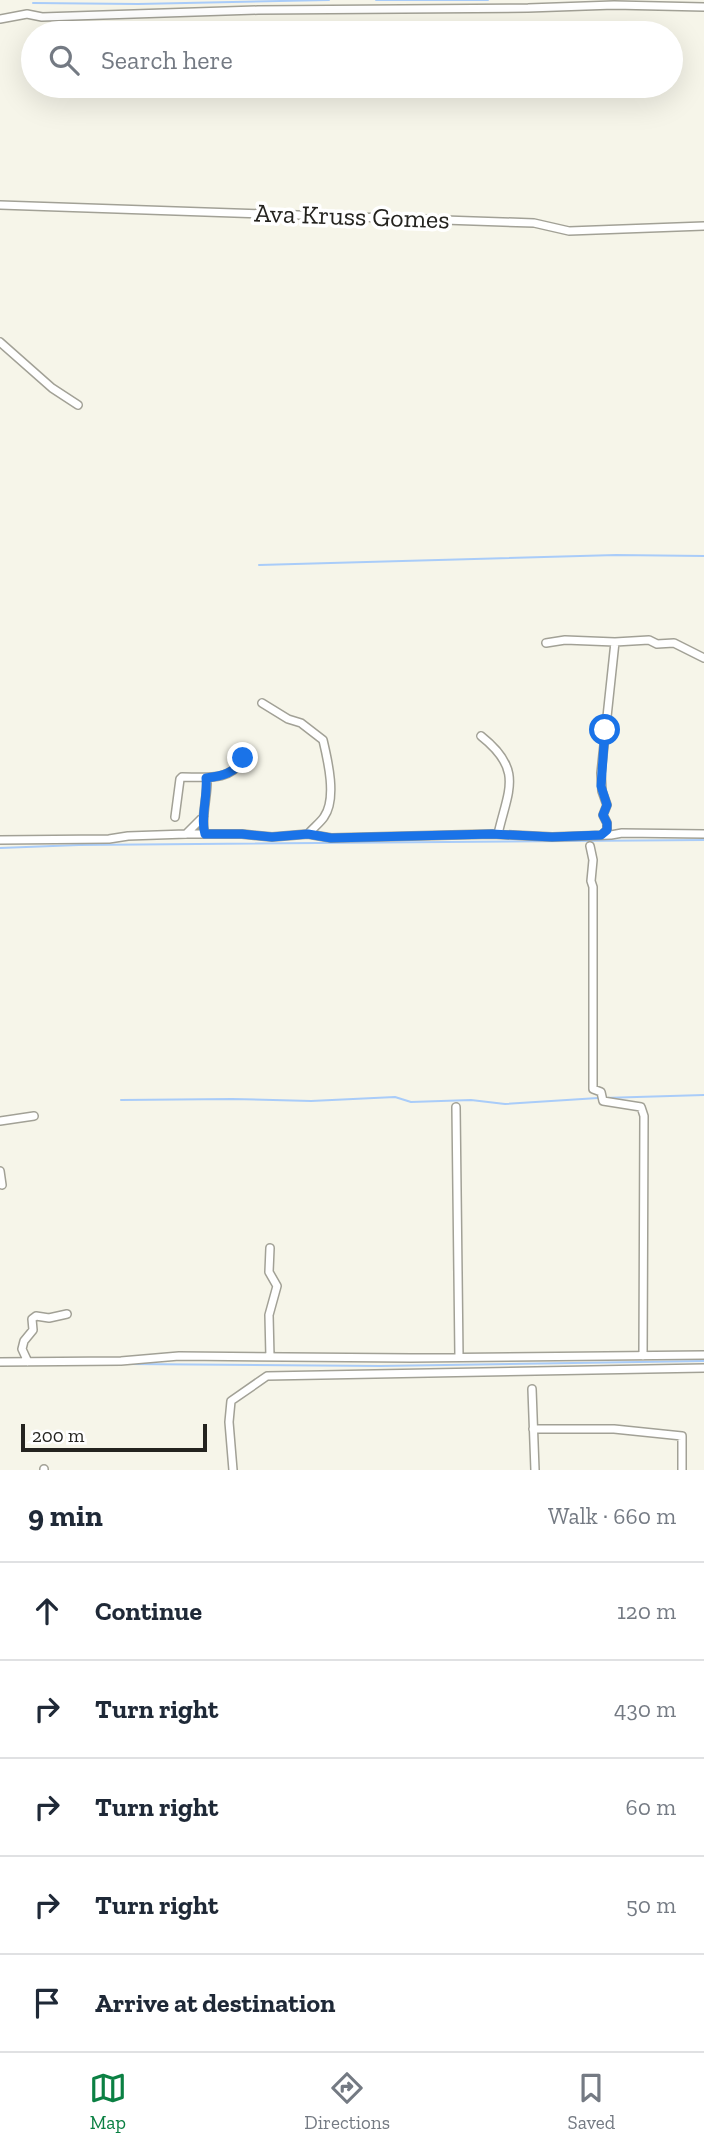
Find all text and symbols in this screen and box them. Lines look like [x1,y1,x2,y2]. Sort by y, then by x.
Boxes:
search box [21,21,683,98]
icon: search [45,41,83,79]
text: Search here [101,44,233,76]
street label: Ava Kruss Gomes [254,197,450,235]
route start [589,714,620,745]
route end [227,742,258,773]
scale bar [21,1421,206,1453]
text: 200 m [32,1424,84,1447]
text: 9 min [28,1498,103,1534]
text: Walk · 660 m [548,1502,676,1530]
icon: ahead [28,1592,66,1630]
text: Continue [95,1595,202,1627]
text: 120 m [617,1597,676,1625]
icon: right [28,1690,66,1728]
text: Turn right [95,1693,218,1725]
text: 430 m [614,1695,676,1723]
icon: right [28,1788,66,1826]
text: Turn right [95,1791,218,1823]
text: 60 m [625,1793,676,1821]
icon: right [28,1886,66,1924]
text: Turn right [95,1889,218,1921]
text: 50 m [626,1891,676,1919]
icon: arrive [28,1984,66,2022]
text: Arrive at destination [95,1987,335,2019]
tab: Map [89,2069,127,2134]
tab: Directions [304,2069,390,2134]
tab: Saved [568,2069,615,2134]

